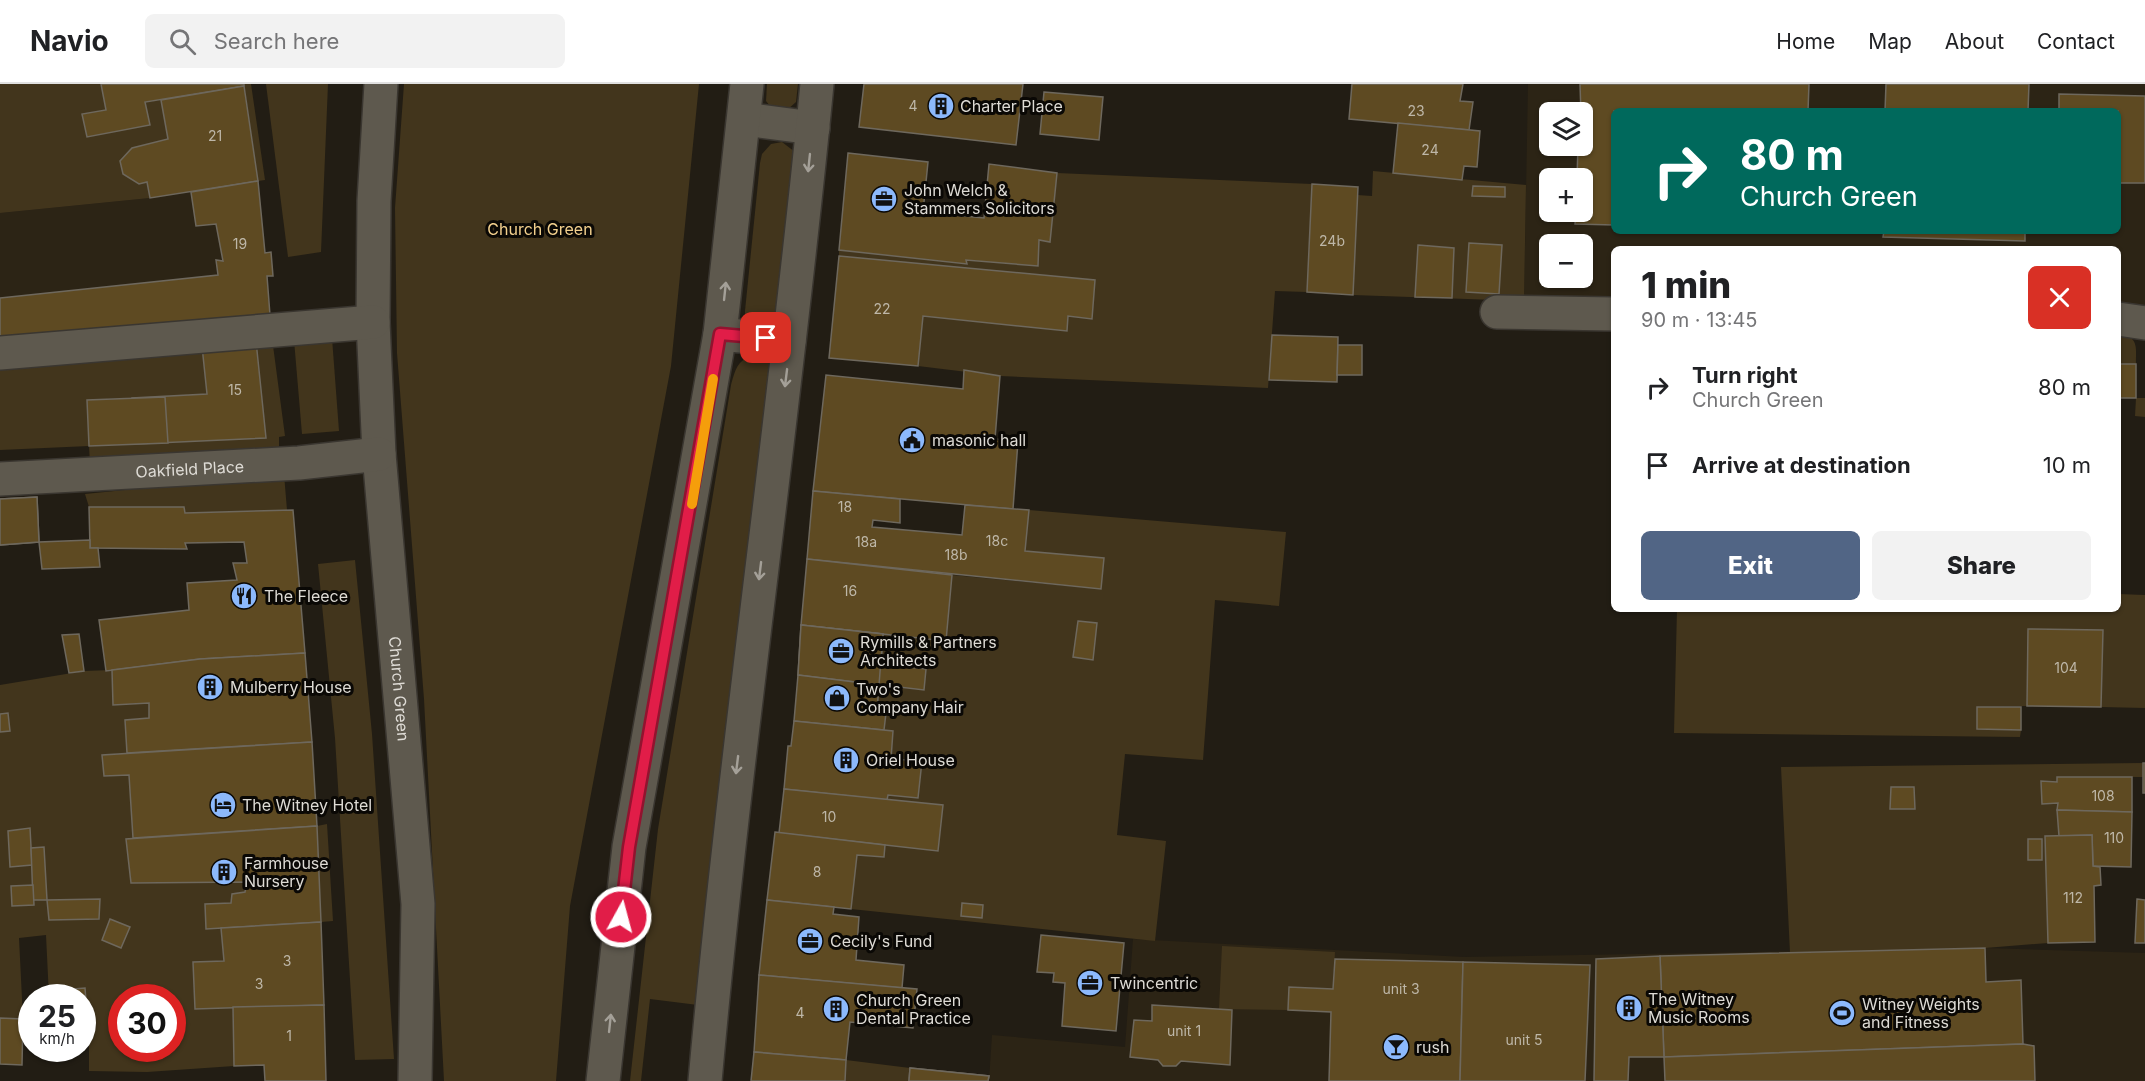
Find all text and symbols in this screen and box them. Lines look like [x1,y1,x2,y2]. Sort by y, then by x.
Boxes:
search box [145,14,565,68]
text: Navio [30,24,109,58]
icon: search [166,25,199,58]
text: Search here [214,28,339,54]
text: Home [1776,29,1835,54]
text: Map [1868,29,1912,54]
text: About [1945,29,2004,54]
text: Contact [2037,29,2115,54]
building icon: Charter Place [926,91,956,121]
place label: Charter Place [960,96,1063,116]
house number: 4 [908,97,918,114]
house number: 23 [1407,102,1425,119]
map controls [1539,102,1593,288]
button: layers [1539,102,1593,156]
house number: 21 [208,127,222,144]
text: 80 m [1740,129,1844,180]
icon: right [1641,132,1719,210]
house number: 24 [1421,141,1439,158]
one-way arrow [803,153,814,173]
button: + [1539,168,1593,222]
place label: John Welch & Stammers Solicitors [904,180,1055,218]
text: Church Green [1740,180,1918,213]
office icon: John Welch & Stammers Solicitors [869,184,899,214]
park label: Church Green [487,219,593,239]
house number: 24b [1319,232,1345,249]
button: − [1539,234,1593,288]
house number: 19 [233,235,247,252]
text: 1 min [1641,263,1731,307]
button: close [2028,266,2091,329]
one-way arrow [720,282,731,302]
house number: 22 [873,300,891,317]
text: 90 m · 13:45 [1641,308,1758,332]
pin [740,312,791,363]
icon: arrive [749,321,782,354]
text: Turn right [1692,362,1798,388]
one-way arrow [780,367,791,387]
icon: right [1641,371,1674,404]
text: 80 m [2038,374,2091,400]
house number: 15 [228,381,242,398]
text: Church Green [1692,388,1824,412]
public building icon: masonic hall [897,425,927,455]
place label: masonic hall [932,430,1026,450]
icon: arrive [1641,449,1674,482]
text: Arrive at destination [1692,452,1911,478]
text: 10 m [2043,452,2091,478]
street label: Oakfield Place [135,456,245,482]
house number: 18 [838,498,852,515]
button: Exit [1641,531,1860,600]
button: Share [1872,531,2091,600]
house number: 18c [986,532,1008,549]
house number: 18a [855,533,877,550]
house number: 18b [945,546,967,563]
one-way arrow [755,561,766,581]
restaurant icon: The Fleece [229,581,259,611]
house number: 16 [843,582,857,599]
place label: The Fleece [264,586,348,606]
place label: Rymills & Partners Architects [860,632,997,670]
street label: Church Green [385,635,414,742]
office icon: Rymills & Partners Architects [826,636,856,666]
house number: 104 [2054,659,2078,676]
building icon: Mulberry House [195,672,225,702]
place label: Mulberry House [230,677,352,697]
place label: Two's Company Hair [856,679,964,717]
shop icon: Two's Company Hair [822,683,852,713]
building icon: Oriel House [831,745,861,775]
place label: Oriel House [866,750,955,770]
one-way arrow [731,754,742,774]
house number: 108 [2091,787,2115,804]
hotel icon: The Witney Hotel [208,790,238,820]
place label: The Witney Hotel [242,795,372,815]
house number: 10 [822,808,836,825]
house number: 110 [2104,829,2124,846]
place label: Farmhouse Nursery [244,853,329,891]
building icon: Farmhouse Nursery [209,857,239,887]
house number: 8 [813,863,821,880]
position arrow [589,885,653,949]
house number: 112 [2063,889,2083,906]
office icon: Cecily's Fund [795,926,825,956]
place label: Cecily's Fund [830,931,932,951]
house number: 3 [283,952,291,969]
office icon: Twincentric [1075,968,1105,998]
place label: Twincentric [1110,973,1198,993]
house number: 3 [255,975,263,992]
house number: unit 3 [1382,980,1420,997]
speed limit sign: 30 [108,984,186,1062]
place label: The Witney Music Rooms [1648,989,1750,1027]
place label: Church Green Dental Practice [856,990,971,1028]
building icon: The Witney Music Rooms [1614,993,1644,1023]
building icon: Church Green Dental Practice [821,994,851,1024]
place label: Witney Weights and Fitness [1862,994,1980,1032]
text: 25 [38,998,76,1034]
sports icon: Witney Weights and Fitness [1827,998,1857,1028]
house number: 4 [795,1004,805,1021]
one-way arrow [604,1013,615,1033]
house number: unit 1 [1167,1022,1201,1039]
house number: 1 [286,1027,292,1044]
text: km/h [39,1029,75,1048]
house number: unit 5 [1506,1031,1542,1048]
bar icon: rush [1381,1032,1411,1062]
place label: rush [1416,1037,1449,1057]

